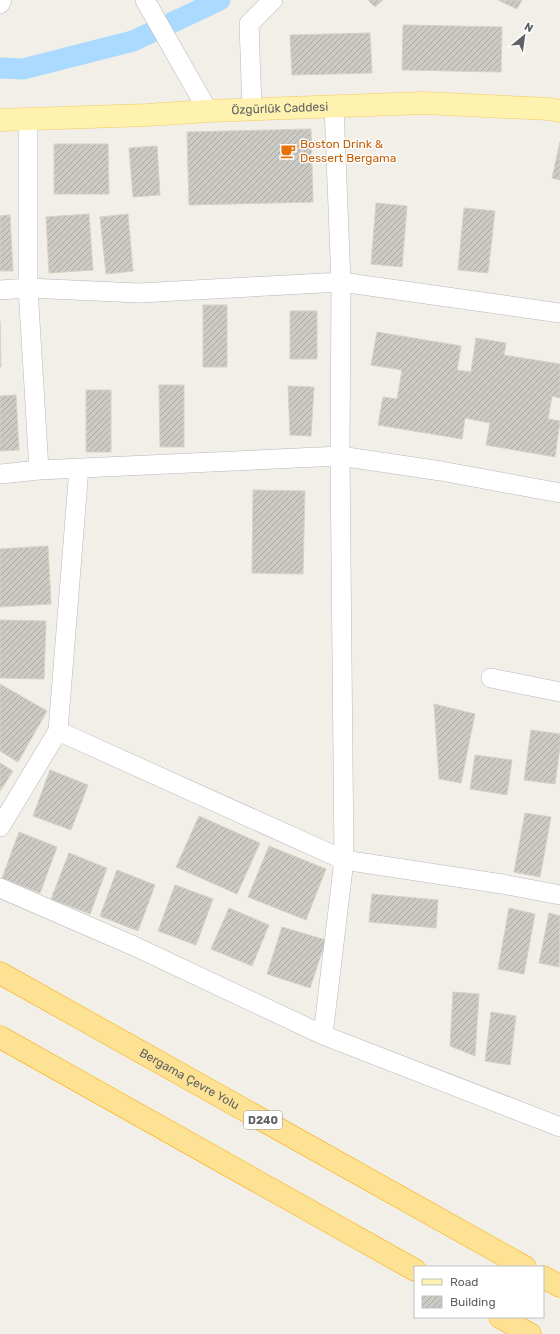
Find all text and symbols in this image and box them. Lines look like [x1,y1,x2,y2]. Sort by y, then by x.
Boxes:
north arrow [504,16,544,56]
text: N [522,20,535,35]
street label: Özgürlük Caddesi [231,100,329,117]
place label: Boston Drink & Dessert Bergama [300,137,396,165]
cafe icon: Boston Drink & Dessert Bergama [279,142,297,160]
street label: Bergama Çevre Yolu [137,1046,242,1113]
road number: D240 [244,1111,282,1129]
legend [414,1266,544,1318]
text: Road [450,1275,478,1289]
text: Building [450,1295,496,1309]

